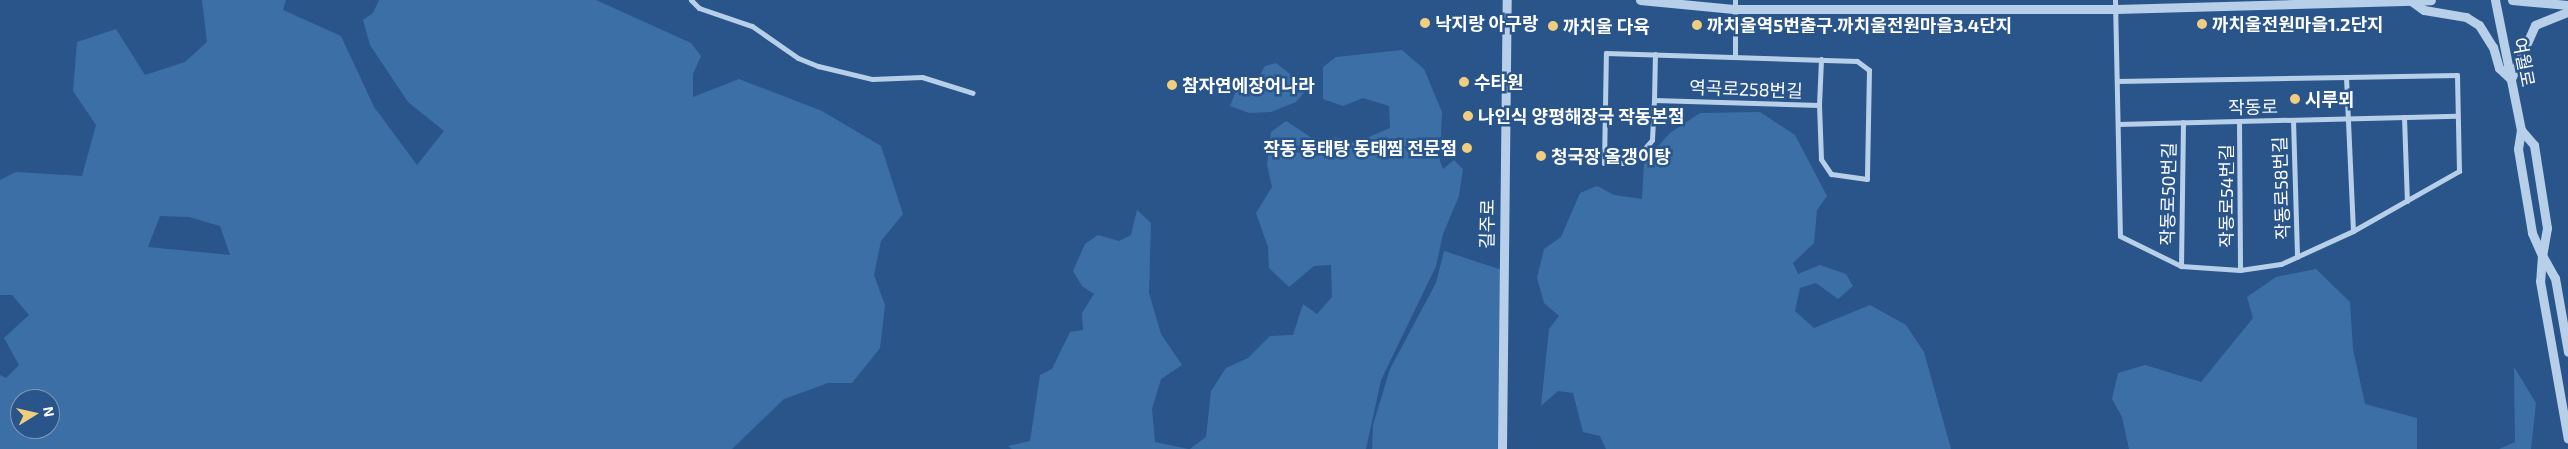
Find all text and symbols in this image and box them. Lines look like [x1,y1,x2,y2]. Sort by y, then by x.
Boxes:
place label: 낙지랑 아구랑 [1435,12,1538,34]
place label: 까치울전원마을1.2단지 [2212,13,2384,35]
place label: 까치울역5번출구.까치울전원마을3.4단지 [1707,14,2012,36]
place label: 까치울 다육 [1563,15,1650,37]
marker: 낙지랑 아구랑 [1419,17,1431,29]
marker: 까치울전원마을1.2단지 [2196,18,2208,30]
marker: 까치울역5번출구.까치울전원마을3.4단지 [1691,19,1703,31]
marker: 까치울 다육 [1547,20,1559,32]
street label: 여월로 [2509,36,2539,88]
place label: 수타원 [1474,71,1524,93]
place label: 참자연에장어나라 [1182,74,1314,96]
marker: 수타원 [1458,76,1470,88]
street label: 역곡로258번길 [1689,76,1803,102]
marker: 참자연에장어나라 [1166,79,1178,91]
place label: 시루뫼 [2305,88,2355,110]
marker: 시루뫼 [2289,93,2301,105]
street label: 작동로 [2228,96,2278,118]
place label: 나인식 양평해장국 작동본점 [1478,105,1684,127]
marker: 나인식 양평해장국 작동본점 [1462,110,1474,122]
street label: 작동로58번길 [2268,136,2294,240]
place label: 작동 동태탕 동태찜 전문점 [1263,137,1457,159]
marker: 작동 동태탕 동태찜 전문점 [1461,142,1473,154]
street label: 작동로50번길 [2156,142,2180,246]
street label: 작동로54번길 [2215,144,2237,248]
place label: 청국장 올갱이탕 [1551,145,1671,167]
marker: 청국장 올갱이탕 [1535,150,1547,162]
street label: 길주로 [1476,199,1498,249]
north arrow [10,389,60,439]
text: N [40,405,59,418]

